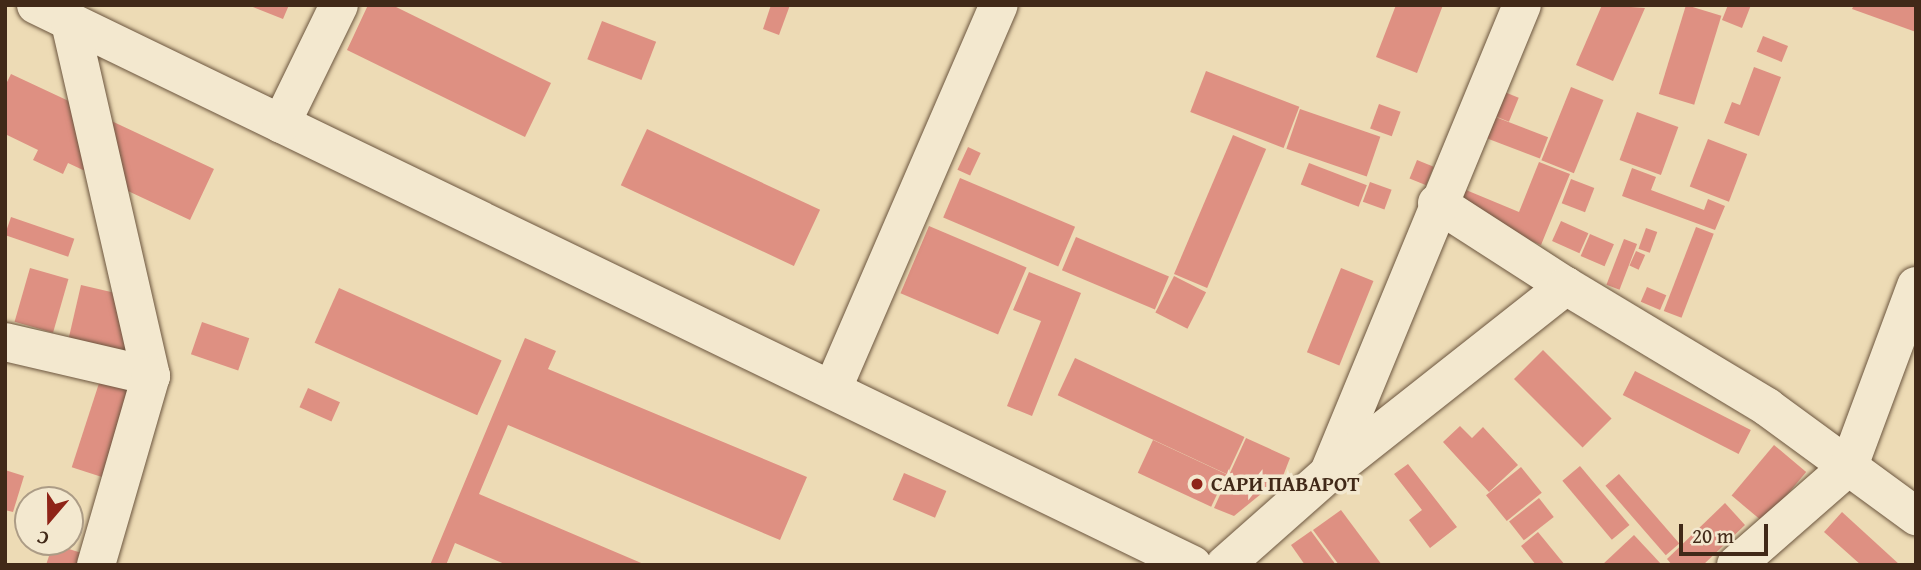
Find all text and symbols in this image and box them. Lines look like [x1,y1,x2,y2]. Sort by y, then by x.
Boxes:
place label: САРИ ПАВАРОТ [1211,471,1360,497]
marker: САРИ ПАВАРОТ [1189,476,1205,492]
north arrow [14,486,84,556]
scale bar [1683,510,1772,554]
text: 20 m [1692,520,1734,551]
text: С [33,524,52,554]

